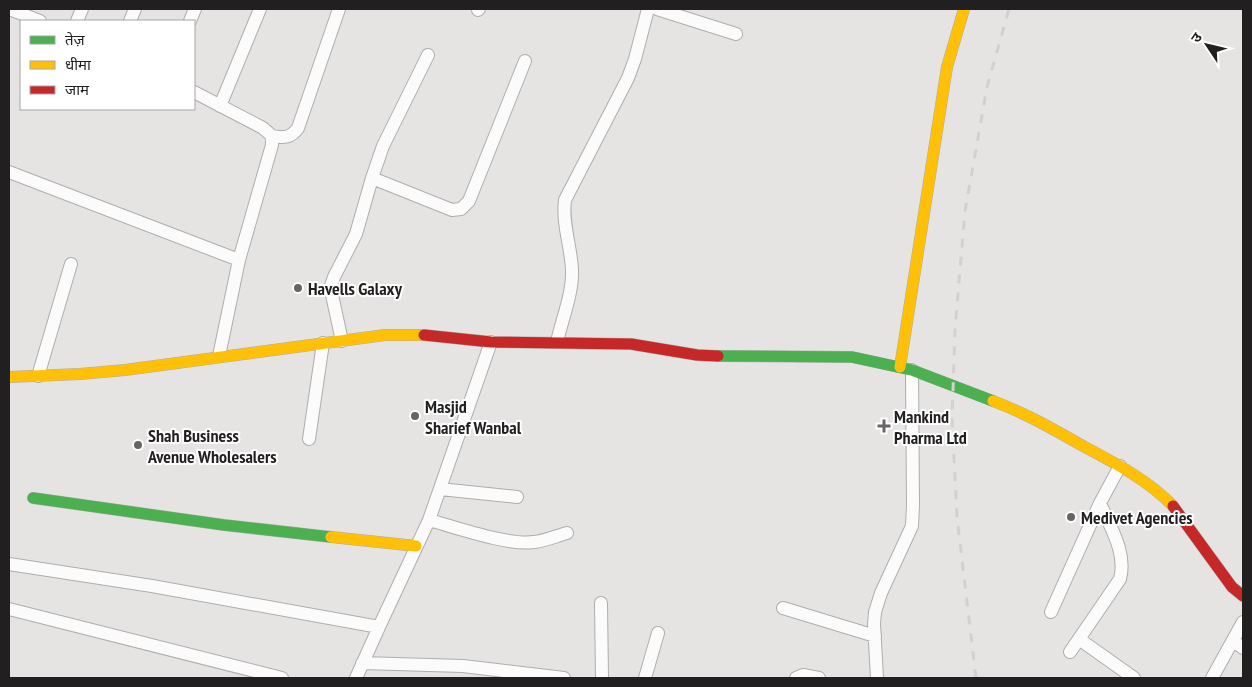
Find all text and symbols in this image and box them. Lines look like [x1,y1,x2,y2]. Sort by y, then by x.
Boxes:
legend [20,20,195,110]
north arrow [1182,20,1232,70]
text: उ [1187,28,1207,46]
text: तेज़ [65,30,86,49]
text: धीमा [65,55,92,74]
text: जाम [65,80,90,99]
place label: Havells Galaxy [308,277,403,300]
marker: Havells Galaxy [292,282,304,294]
place label: Masjid Sharief Wanbal [425,395,522,439]
place label: Mankind Pharma Ltd [894,405,967,449]
marker: Masjid Sharief Wanbal [409,410,421,422]
marker: Mankind Pharma Ltd [878,420,890,432]
place label: Shah Business Avenue Wholesalers [147,424,277,468]
marker: Shah Business Avenue Wholesalers [132,439,144,451]
place label: Medivet Agencies [1081,506,1193,529]
marker: Medivet Agencies [1065,511,1077,523]

